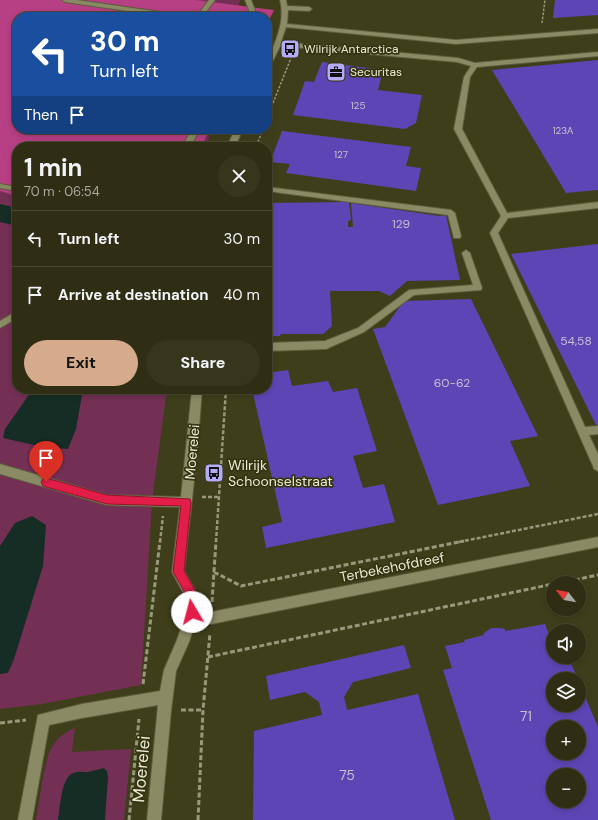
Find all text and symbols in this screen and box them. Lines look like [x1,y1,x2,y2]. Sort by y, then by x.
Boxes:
text: 30 m [90,23,160,60]
icon: left [24,28,76,80]
bus stop icon: Wilrijk Antarctica [279,38,301,60]
place label: Wilrijk Antarctica [304,41,399,57]
text: Turn left [90,59,159,83]
office icon: Securitas [325,61,347,83]
place label: Securitas [350,64,402,80]
house number: 125 [351,99,365,112]
icon: arrive [66,104,88,126]
text: Then [24,105,58,125]
house number: 123A [552,124,574,137]
house number: 127 [334,148,348,161]
text: 1 min [24,152,82,183]
button: close [218,155,260,197]
text: 70 m · 06:54 [24,183,100,200]
house number: 129 [392,216,410,232]
icon: left [24,228,46,250]
text: Turn left [58,229,119,249]
text: 30 m [224,229,260,249]
icon: arrive [24,284,46,306]
text: Arrive at destination [58,285,209,305]
text: 40 m [223,285,260,305]
house number: 54,58 [560,333,592,349]
button: Exit [24,340,138,386]
button: Share [146,340,260,386]
house number: 60-62 [434,375,470,391]
street label: Moerelei [181,424,203,480]
pin [29,441,63,482]
icon: arrive [35,447,57,469]
place label: Wilrijk Schoonselstraat [228,456,333,490]
bus stop icon: Wilrijk Schoonselstraat [203,462,225,484]
street label: Terbekehofdreef [338,548,446,586]
north arrow [546,576,586,616]
map controls [546,576,586,808]
position arrow [171,591,213,633]
button: sound [546,624,586,664]
button: layers [546,672,586,712]
house number: 71 [520,707,532,725]
button: + [546,720,586,760]
street label: Moerelei [127,735,155,803]
house number: 75 [339,766,355,784]
button: − [546,768,586,808]

